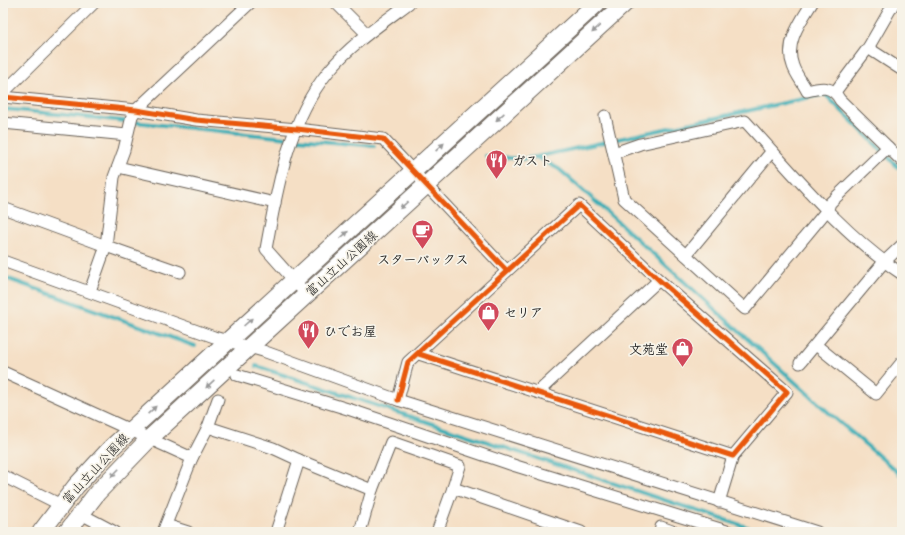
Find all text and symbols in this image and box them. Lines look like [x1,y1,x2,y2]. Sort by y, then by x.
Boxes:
one-way arrow [591,25,601,34]
one-way arrow [495,113,505,122]
one-way arrow [435,143,445,152]
restaurant icon: ガスト [483,147,509,180]
place label: ガスト [512,152,552,170]
one-way arrow [399,201,410,210]
cafe icon: スターバックス [410,218,436,251]
street label: 富山立山公園線 [302,226,382,301]
one-way arrow [339,230,349,240]
place label: スターバックス [377,251,469,269]
shop icon: セリア [475,299,501,332]
place label: セリア [504,304,543,322]
one-way arrow [242,318,253,327]
restaurant icon: ひでお屋 [295,318,321,351]
place label: ひでお屋 [324,323,376,341]
shop icon: 文苑堂 [670,336,696,369]
place label: 文苑堂 [629,341,668,359]
one-way arrow [205,379,214,388]
one-way arrow [147,406,157,415]
street label: 富山立山公園線 [58,429,134,508]
one-way arrow [110,468,120,478]

